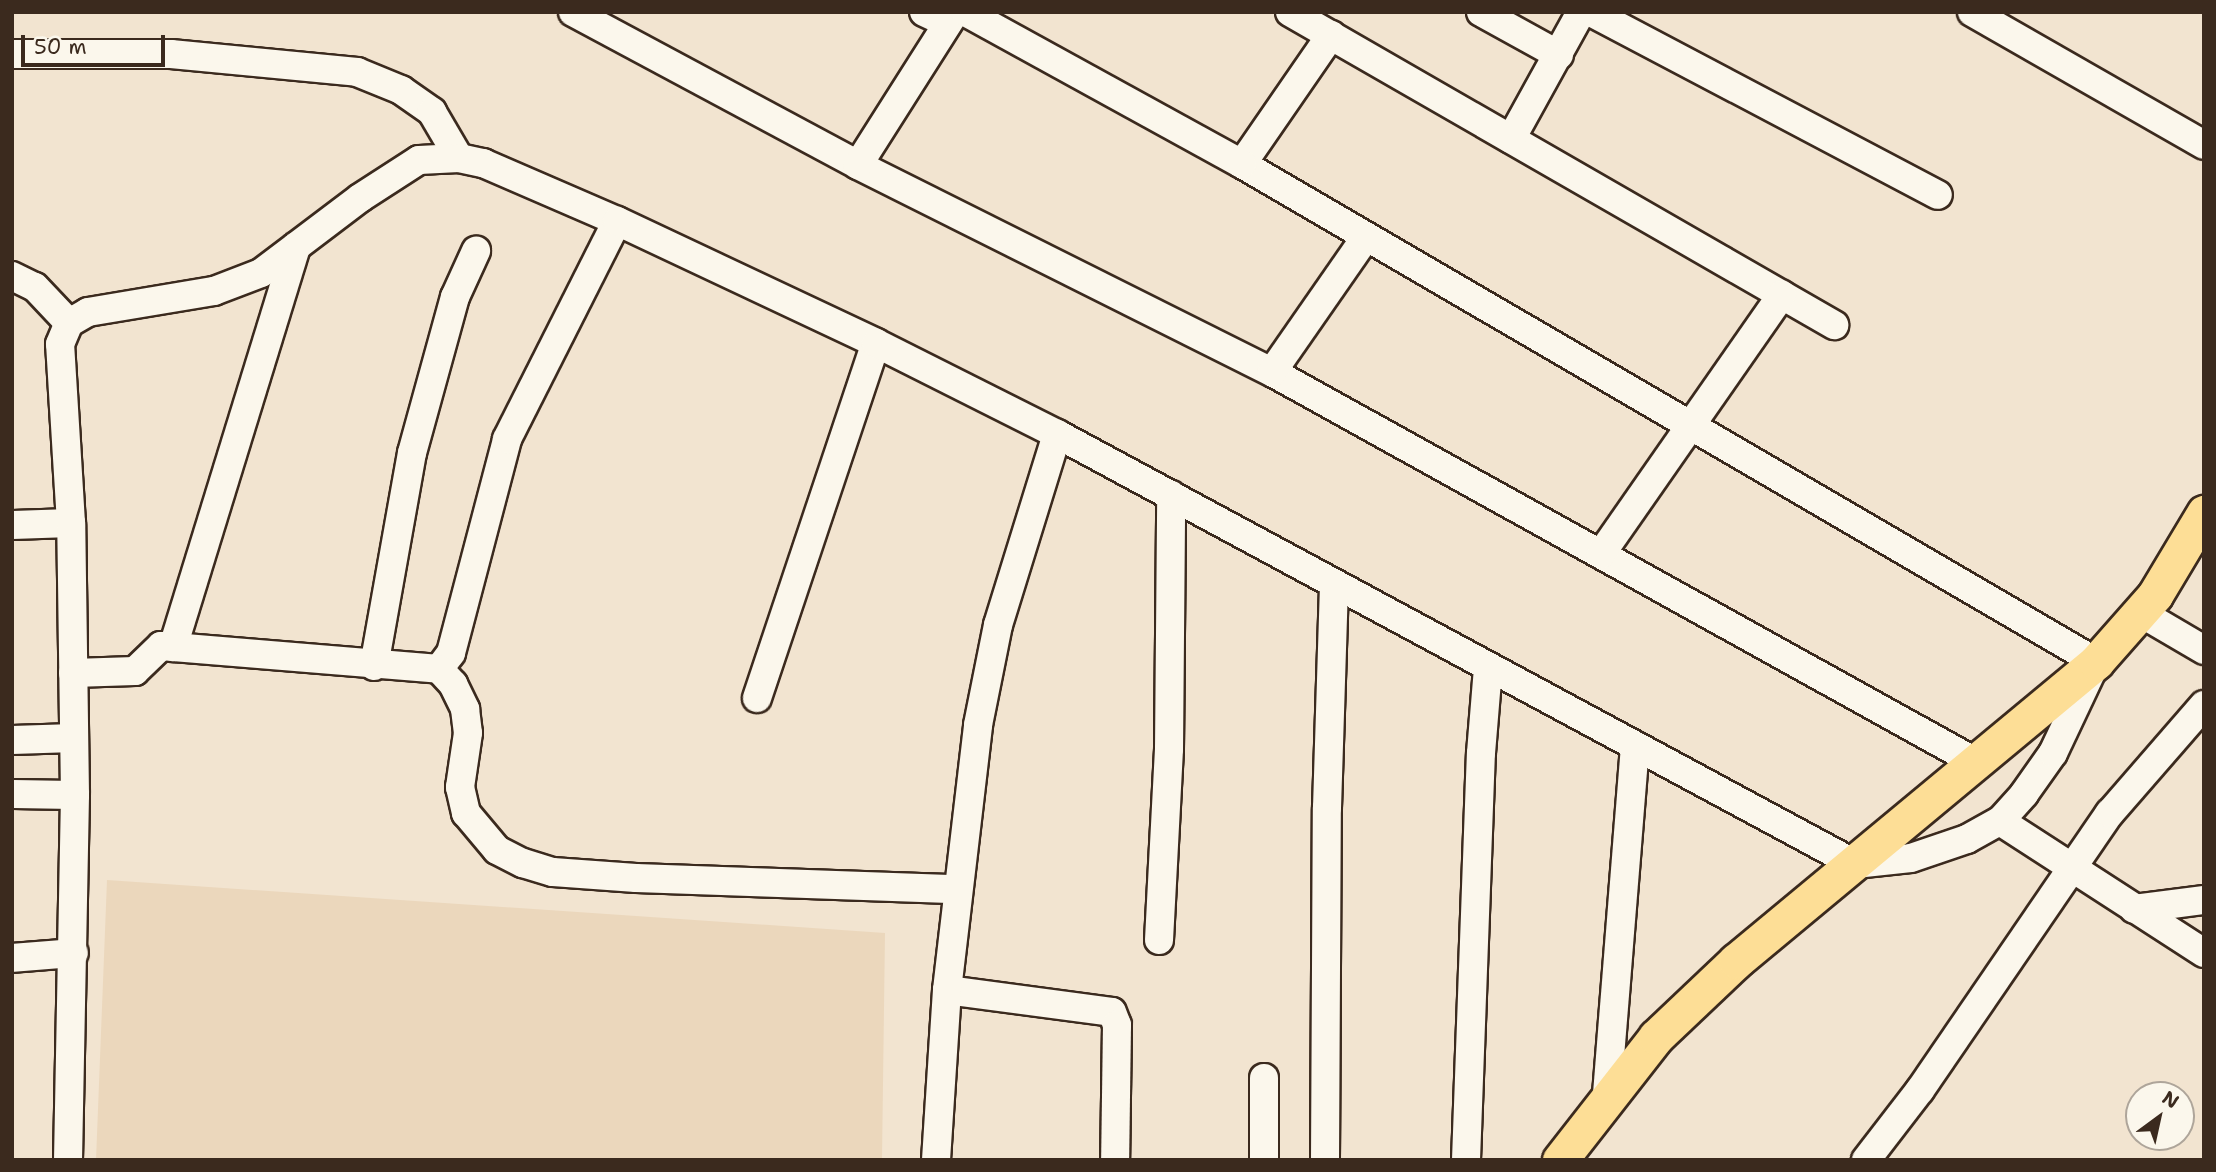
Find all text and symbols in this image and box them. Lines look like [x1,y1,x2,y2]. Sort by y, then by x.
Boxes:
scale bar [24,21,168,65]
text: 50 m [34,33,87,61]
north arrow [2125,1081,2195,1151]
text: N [2157,1085,2184,1114]

